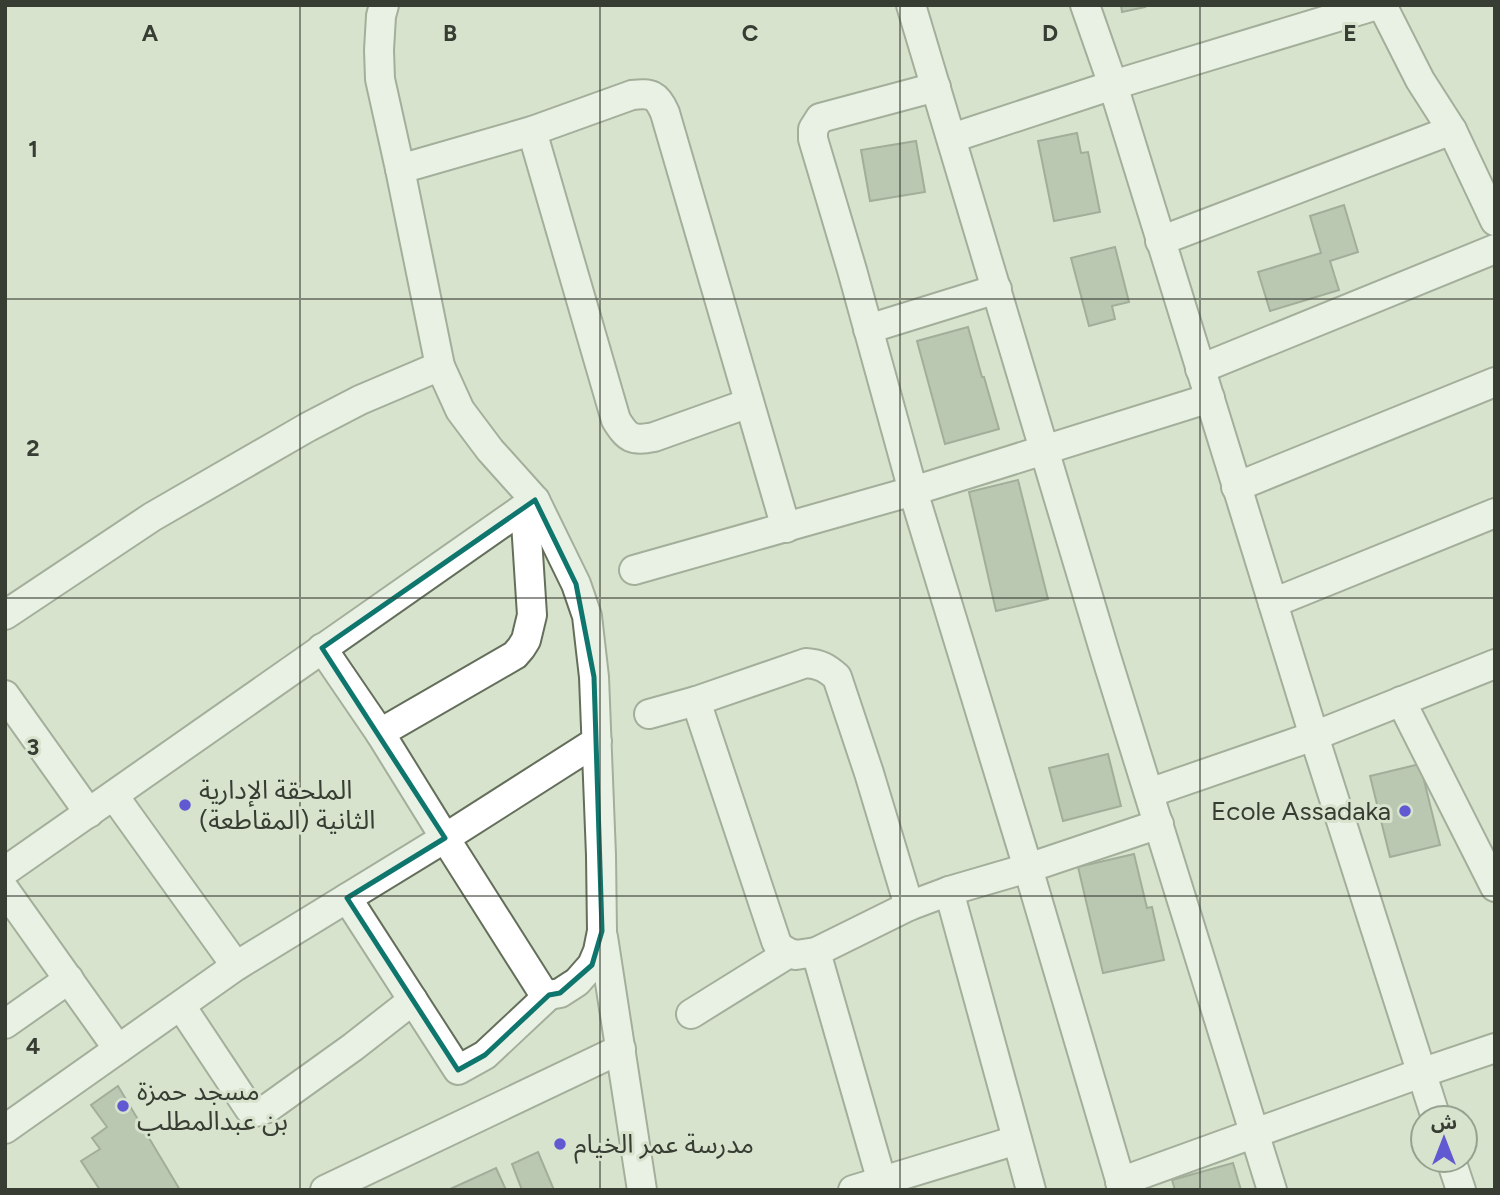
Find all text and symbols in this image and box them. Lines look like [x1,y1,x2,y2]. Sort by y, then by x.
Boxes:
text: A [142,19,159,47]
text: B [443,19,457,47]
text: C [742,19,759,47]
text: D [1042,19,1058,47]
text: E [1343,19,1357,47]
text: 1 [28,135,38,163]
text: 2 [26,434,40,462]
text: 3 [27,733,39,761]
place label: الملحقة الإدارية الثانية (المقاطعة) [199,774,375,836]
place label: Ecole Assadaka [1211,795,1391,827]
marker: الملحقة الإدارية الثانية (المقاطعة) [177,797,193,813]
marker: Ecole Assadaka [1397,803,1413,819]
text: 4 [26,1032,40,1060]
place label: مسجد حمزة بن عبدالمطلب [137,1075,288,1137]
marker: مسجد حمزة بن عبدالمطلب [115,1098,131,1114]
north arrow [1409,1104,1479,1174]
text: ش [1431,1111,1457,1134]
place label: مدرسة عمر الخيام [574,1128,754,1164]
marker: مدرسة عمر الخيام [552,1136,568,1152]

